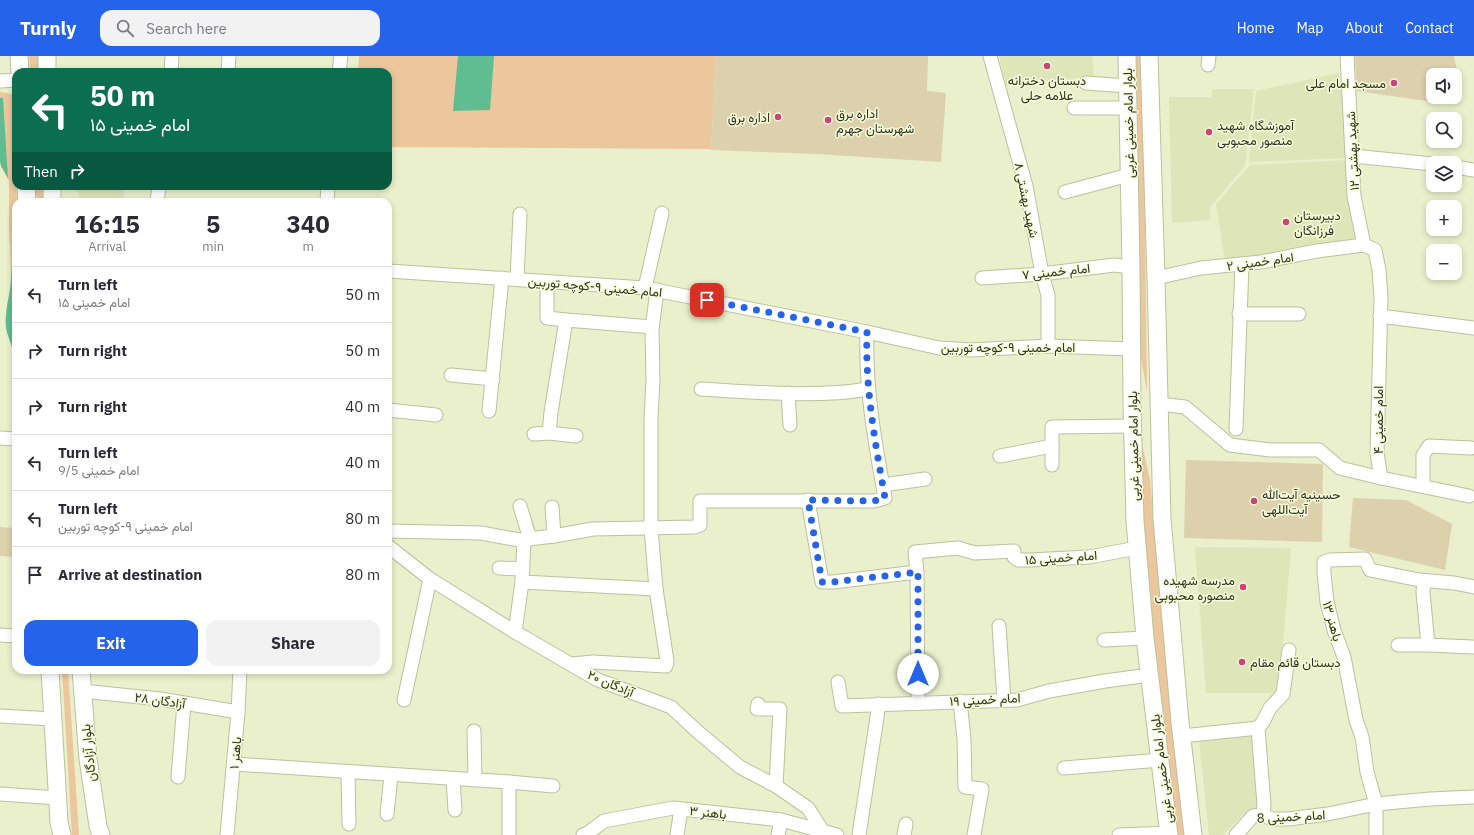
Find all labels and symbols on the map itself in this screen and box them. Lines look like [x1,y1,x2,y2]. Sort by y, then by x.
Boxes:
marker: دبستان دخترانه علامه حلی [1042,61,1052,71]
street label: بلوار امام خمینی غربی [1119,68,1138,178]
place label: دبستان دخترانه علامه حلی [1008,72,1086,104]
place label: مسجد امام علی [1306,75,1386,92]
marker: مسجد امام علی [1389,78,1399,88]
place label: اداره برق شهرستان جهرم [836,105,914,137]
place label: اداره برق [728,109,770,126]
street label: شهید بهشتی ۱۲ [1342,111,1363,191]
marker: اداره برق [773,112,783,122]
marker: اداره برق شهرستان جهرم [823,115,833,125]
place label: آموزشگاه شهید منصور محبوبی [1217,117,1295,149]
marker: آموزشگاه شهید منصور محبوبی [1204,127,1214,137]
street label: شهید بهشتی ۸ [1010,161,1043,239]
place label: دبیرستان فرزانگان [1294,207,1341,239]
marker: دبیرستان فرزانگان [1281,217,1291,227]
street label: امام خمینی ۲ [1225,248,1295,275]
street label: امام خمینی ۷ [1021,259,1091,284]
street label: امام خمینی ۹-کوچه توربین [527,272,663,302]
pin [690,283,724,317]
street label: امام خمینی ۹-کوچه توربین [941,339,1075,357]
street label: امام خمینی ۴ [1370,386,1387,454]
street label: بلوار امام خمینی غربی [1124,391,1143,501]
place label: حسینیه آیت‌الله آیت‌اللهی [1262,486,1341,518]
marker: حسینیه آیت‌الله آیت‌اللهی [1249,496,1259,506]
street label: امام خمینی ۱۵ [1024,546,1098,569]
place label: مدرسه شهیده منصوره محبوبی [1155,572,1235,604]
marker: مدرسه شهیده منصوره محبوبی [1238,582,1248,592]
street label: باهنر ۱۳ [1319,599,1346,643]
position arrow [897,653,939,695]
place label: دبستان قائم مقام [1250,654,1340,671]
marker: دبستان قائم مقام [1237,657,1247,667]
street label: آزادگان ۲۰ [585,666,638,701]
street label: آزادگان ۲۸ [133,689,187,713]
street label: امام خمینی ۱۹ [949,689,1021,710]
street label: بلوار امام خمینی غربی [1146,713,1177,825]
street label: بلوار آزادگان [77,723,100,783]
street label: باهنر ۱ [226,736,245,770]
street label: باهنر ۳ [688,802,728,823]
street label: امام خمینی 8 [1256,806,1326,827]

